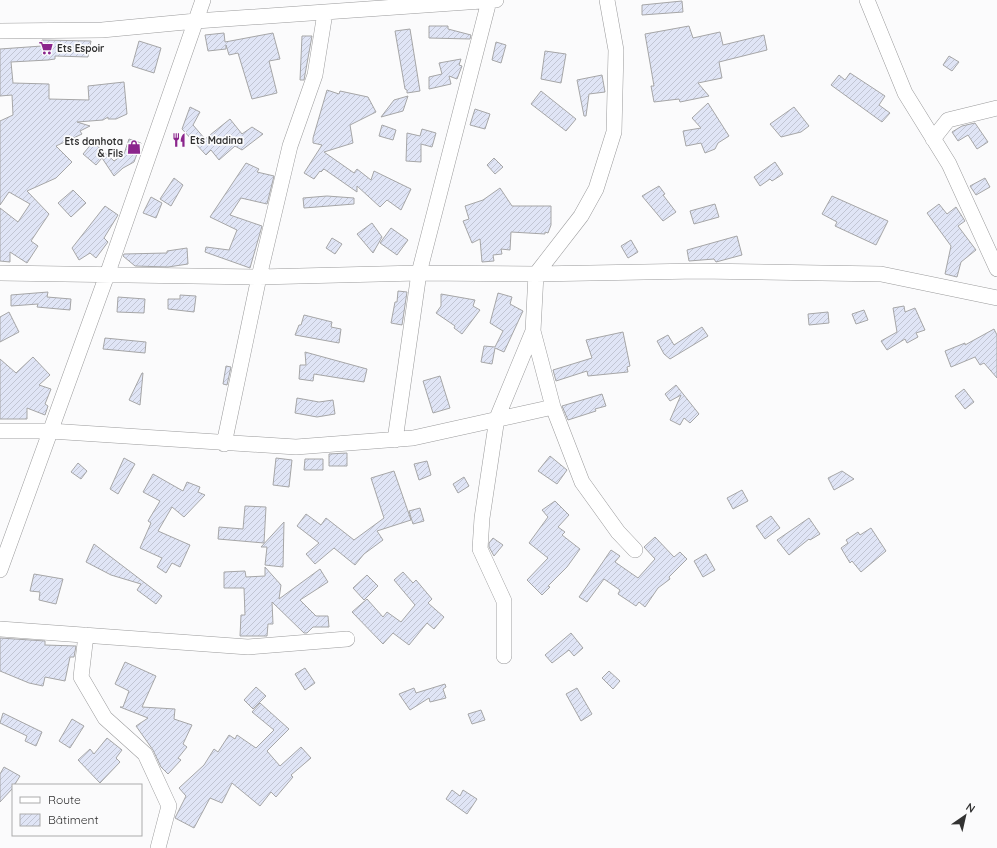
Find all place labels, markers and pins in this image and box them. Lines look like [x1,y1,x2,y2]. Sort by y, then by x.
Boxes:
supermarket icon: Ets Espoir [38,40,54,56]
place label: Ets Espoir [57,42,105,55]
restaurant icon: Ets Madina [171,132,187,148]
place label: Ets Madina [190,134,243,147]
place label: Ets danhota & Fils [64,135,123,160]
shop icon: Ets danhota & Fils [126,139,142,155]

